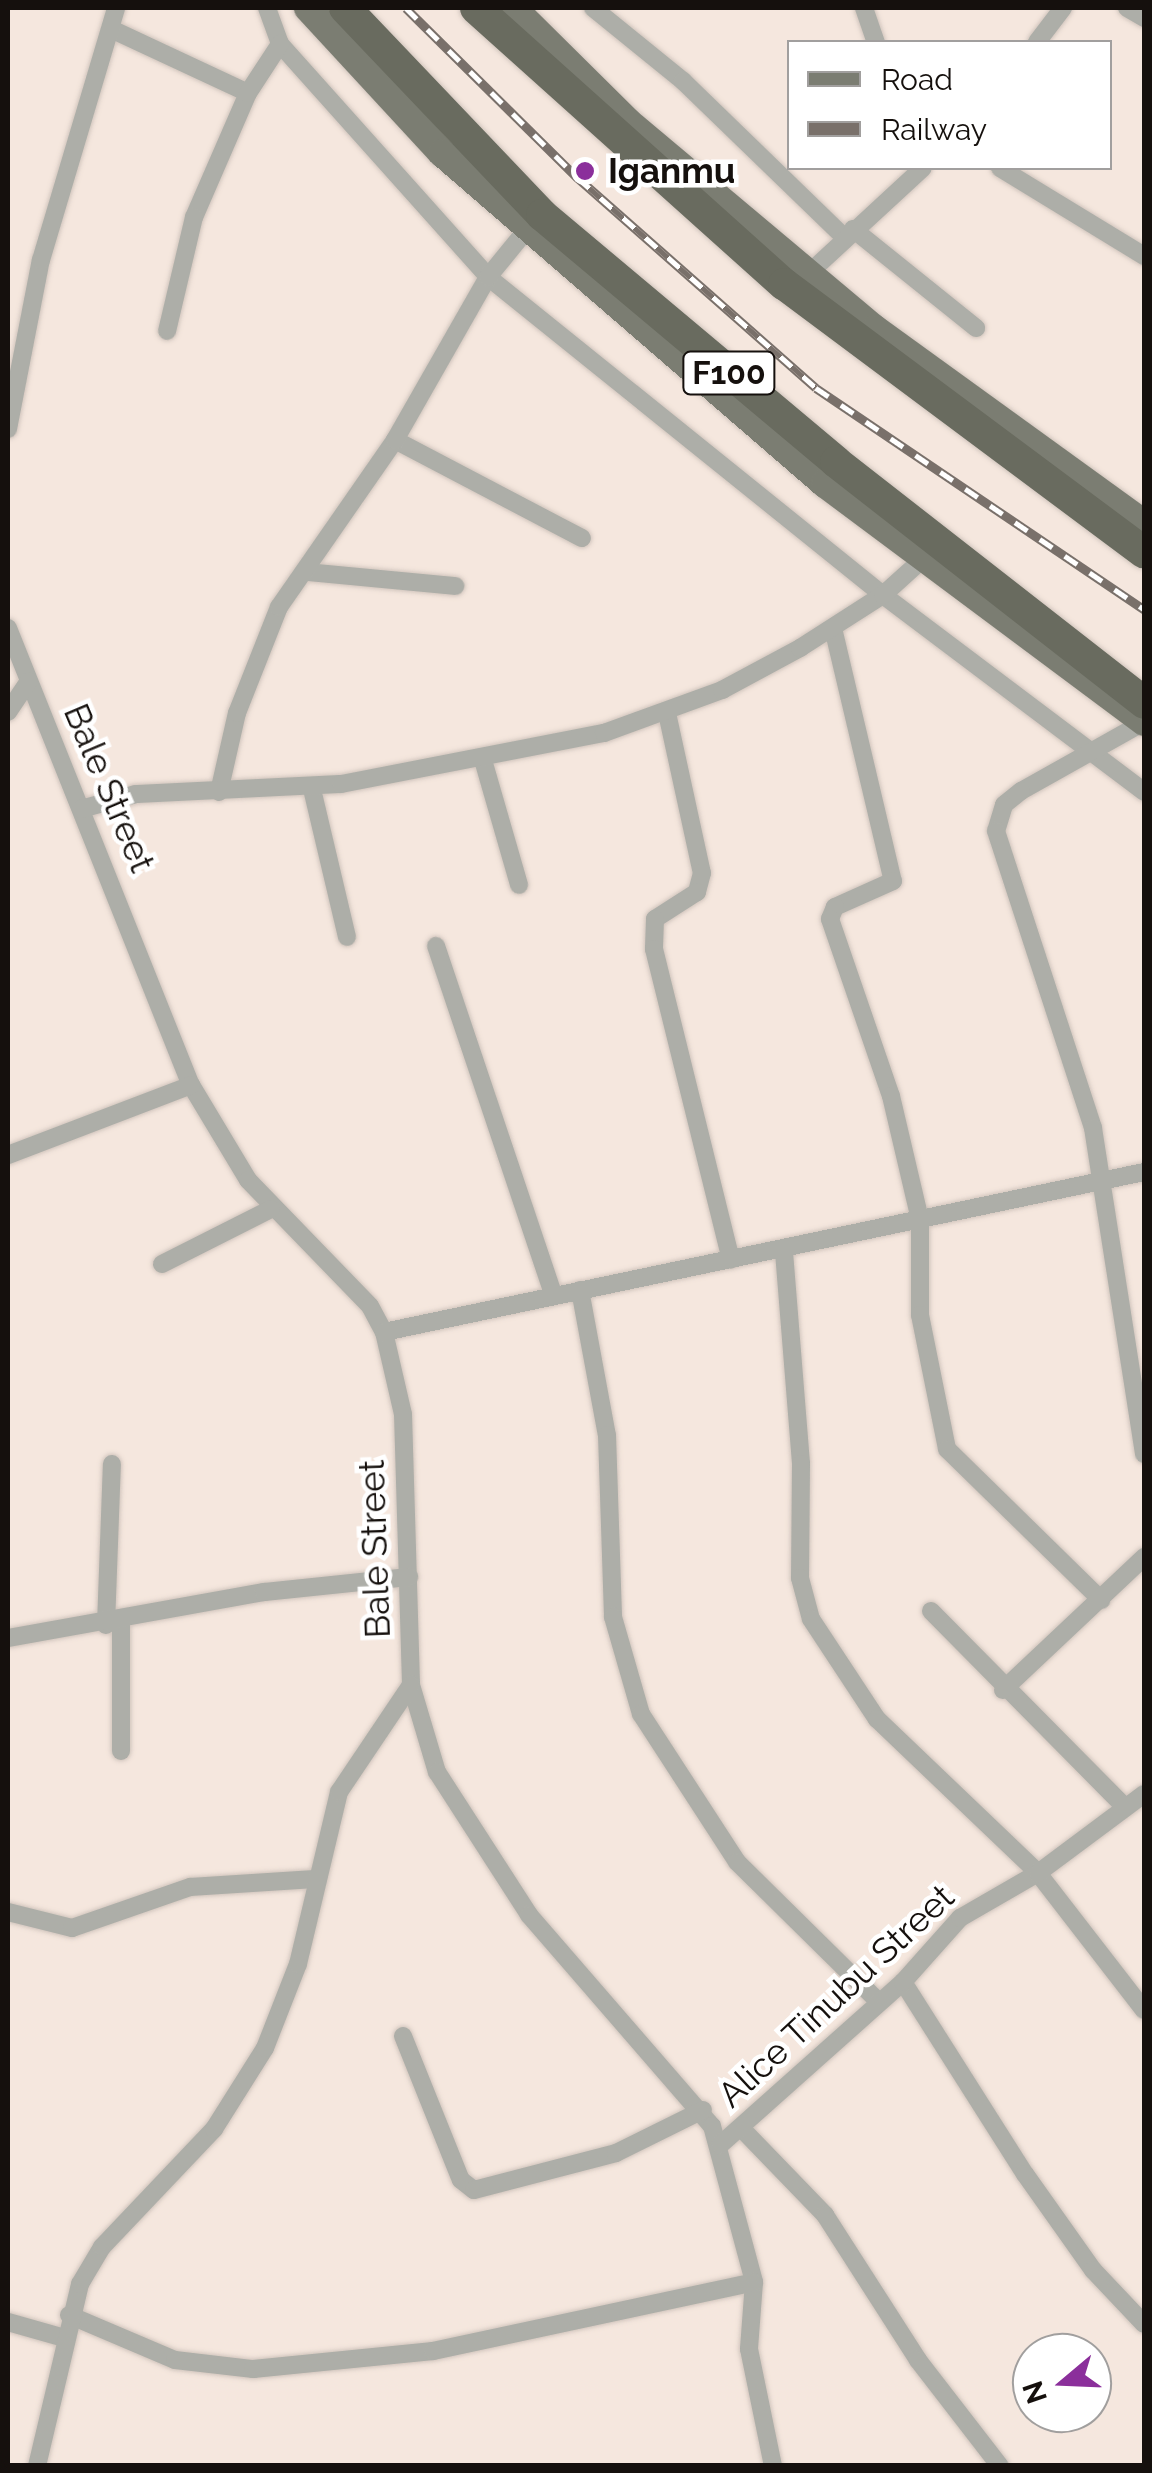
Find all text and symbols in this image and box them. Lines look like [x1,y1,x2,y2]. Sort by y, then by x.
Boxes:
legend [787,40,1112,170]
text: Road [881,62,953,97]
text: Railway [881,112,987,147]
place label: Iganmu [608,150,735,192]
marker: Iganmu [572,158,598,184]
road number: F100 [682,346,776,400]
street label: Bale Street [55,698,163,878]
street label: Bale Street [351,1459,399,1639]
street label: Alice Tinubu Street [709,1876,963,2116]
north arrow [1012,2333,1112,2433]
text: N [1016,2377,1054,2408]

